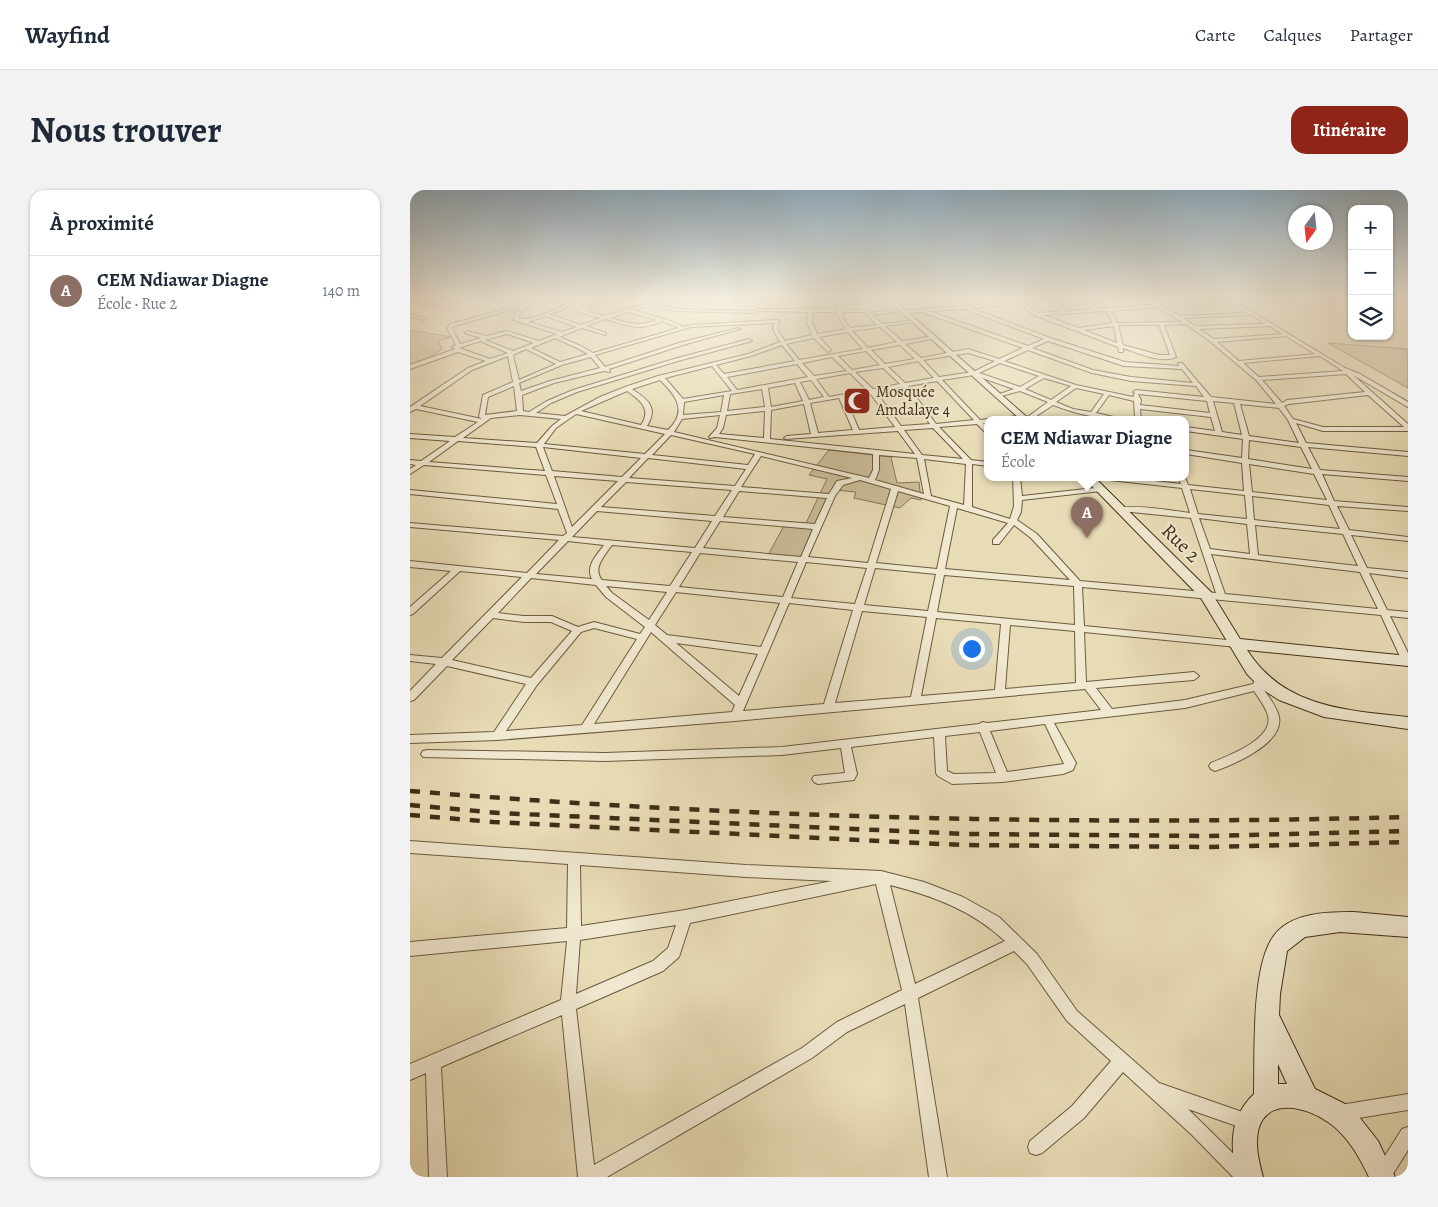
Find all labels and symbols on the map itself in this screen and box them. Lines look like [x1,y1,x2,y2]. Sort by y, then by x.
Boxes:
north arrow [1288,205,1333,250]
place label: Mosquée Amdalaye 4 [875,381,950,421]
mosque icon: Mosquée Amdalaye 4 [842,386,872,416]
pin: A [1071,497,1103,538]
street label: Rue 2 [1156,518,1207,569]
your location [959,636,985,662]

